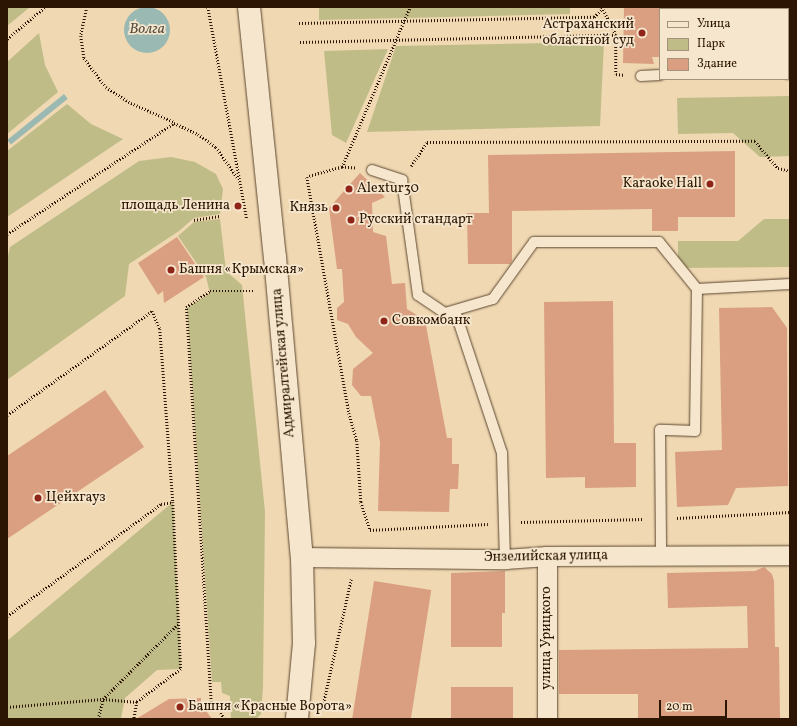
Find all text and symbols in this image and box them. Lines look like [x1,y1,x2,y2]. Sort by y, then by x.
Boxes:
legend [659,8,789,80]
text: Улица [697,16,730,32]
place label: Астраханский областной суд [543,17,634,50]
water label: Волга [129,21,165,39]
marker: Астраханский областной суд [637,28,647,38]
text: Парк [697,36,725,52]
text: Здание [697,56,737,72]
place label: Karaoke Hall [623,176,702,192]
marker: Karaoke Hall [705,179,715,189]
place label: Alextur30 [357,181,419,197]
marker: Alextur30 [344,184,354,194]
place label: площадь Ленина [121,198,230,214]
place label: Князь [290,200,328,216]
marker: площадь Ленина [233,201,243,211]
marker: Князь [331,203,341,213]
place label: Русский стандарт [359,212,473,228]
marker: Русский стандарт [346,215,356,225]
place label: Башня «Крымская» [179,262,304,278]
marker: Башня «Крымская» [166,265,176,275]
street label: Адмиралтейская улица [269,287,299,439]
place label: Совкомбанк [392,313,470,329]
marker: Совкомбанк [379,316,389,326]
place label: Цейхгауз [46,490,106,506]
marker: Цейхгауз [33,493,43,503]
street label: Энзелийская улица [484,548,608,566]
street label: улица Урицкого [539,586,555,690]
scale bar [661,692,729,718]
place label: Башня «Красные Ворота» [188,699,352,715]
text: 20 m [666,699,693,715]
marker: Башня «Красные Ворота» [175,702,185,712]

